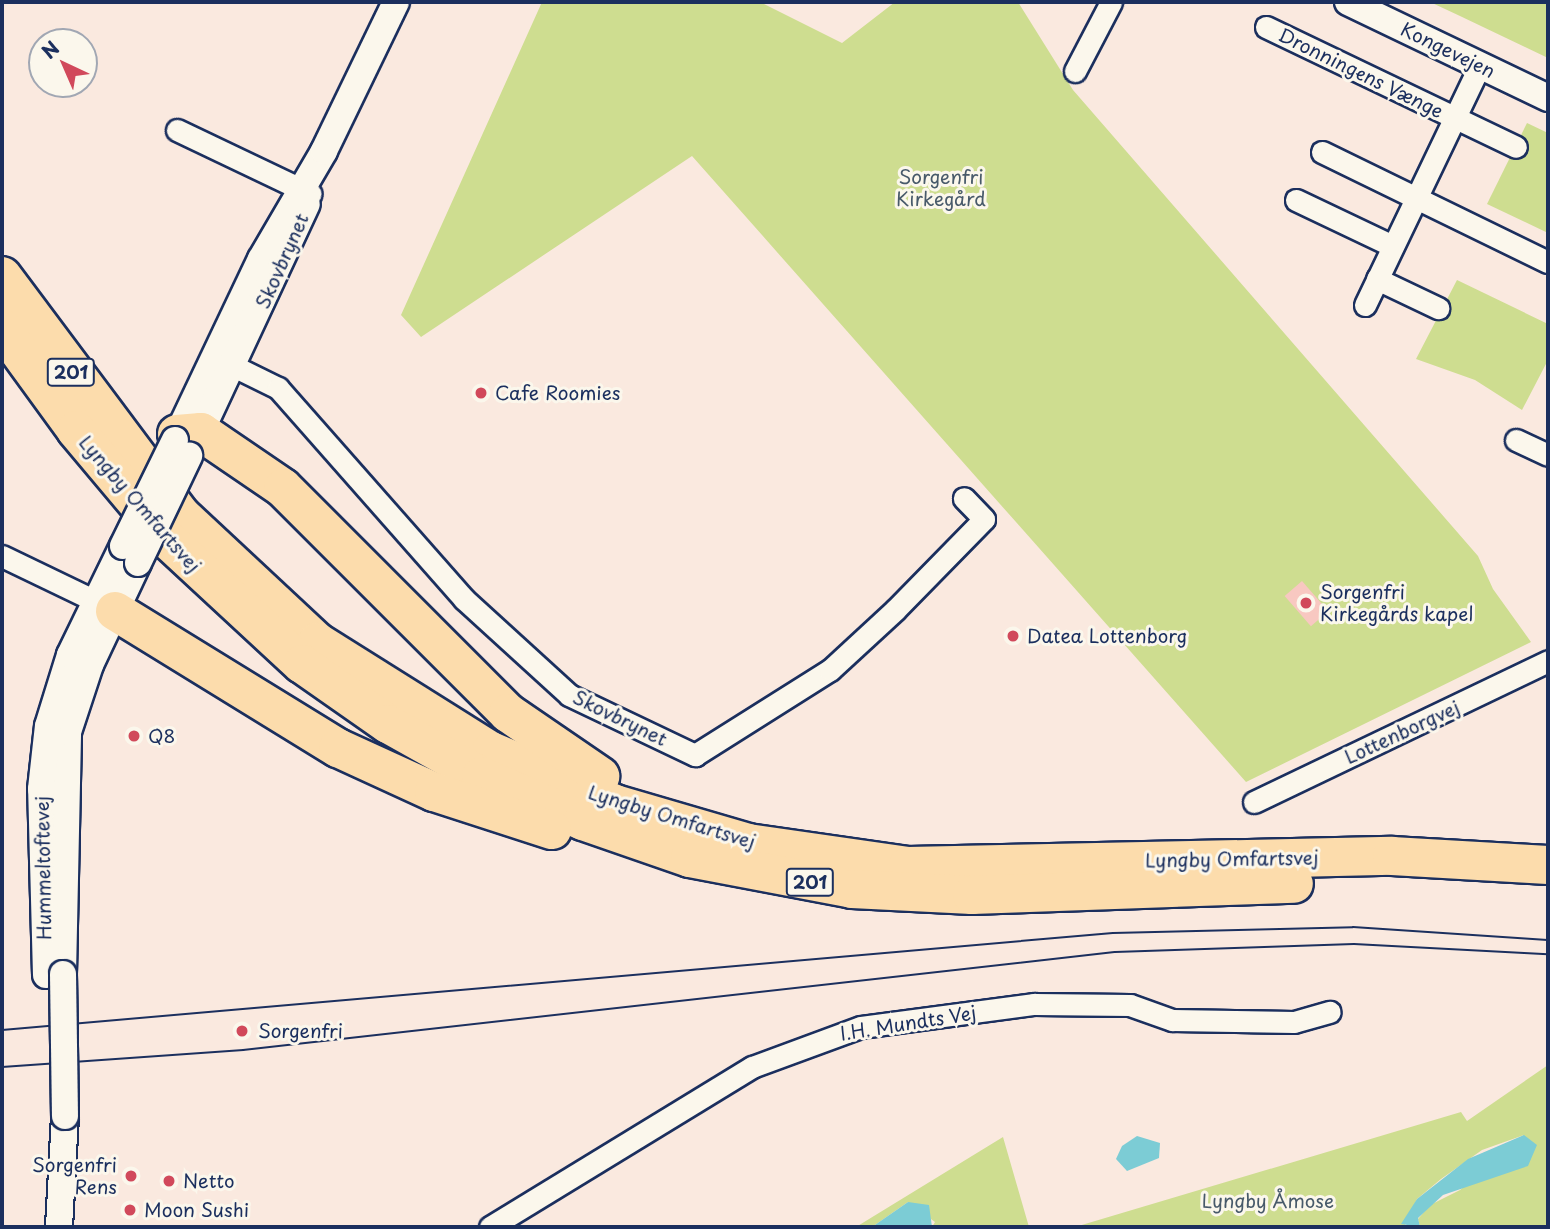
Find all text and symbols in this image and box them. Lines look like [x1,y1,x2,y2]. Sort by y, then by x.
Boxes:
street label: Kongevejen [1397,17,1499,83]
street label: Dronningens Vænge [1274,23,1448,123]
north arrow [28,28,98,98]
text: N [35,34,65,65]
park label: Sorgenfri Kirkegård [896,166,986,210]
street label: Skovbrynet [251,210,313,312]
road number: 201 [46,358,96,386]
place label: Cafe Roomies [495,382,619,404]
marker: Cafe Roomies [473,385,489,401]
street label: Lyngby Omfartsvej [74,431,206,577]
place label: Sorgenfri Kirkegårds kapel [1320,581,1474,625]
marker: Sorgenfri Kirkegårds kapel [1298,595,1314,611]
place label: Datea Lottenborg [1027,625,1188,647]
marker: Datea Lottenborg [1005,628,1021,644]
street label: Skovbrynet [569,685,671,751]
street label: Lottenborgvej [1341,695,1463,769]
place label: Q8 [148,725,175,747]
marker: Q8 [126,728,142,744]
street label: Lyngby Omfartsvej [586,781,758,853]
street label: Hummeltoftevej [30,796,56,940]
street label: Lyngby Omfartsvej [1145,846,1319,872]
road number: 201 [786,868,834,897]
street label: I.H. Mundts Vej [837,1001,979,1045]
place label: Sorgenfri [258,1020,343,1042]
marker: Sorgenfri [232,1021,252,1041]
place label: Sorgenfri Rens [32,1154,117,1198]
marker: Sorgenfri Rens [123,1168,139,1184]
place label: Netto [183,1170,234,1192]
marker: Netto [161,1173,177,1189]
park label: Lyngby Åmose [1201,1190,1335,1212]
place label: Moon Sushi [144,1199,249,1221]
marker: Moon Sushi [122,1202,138,1218]

